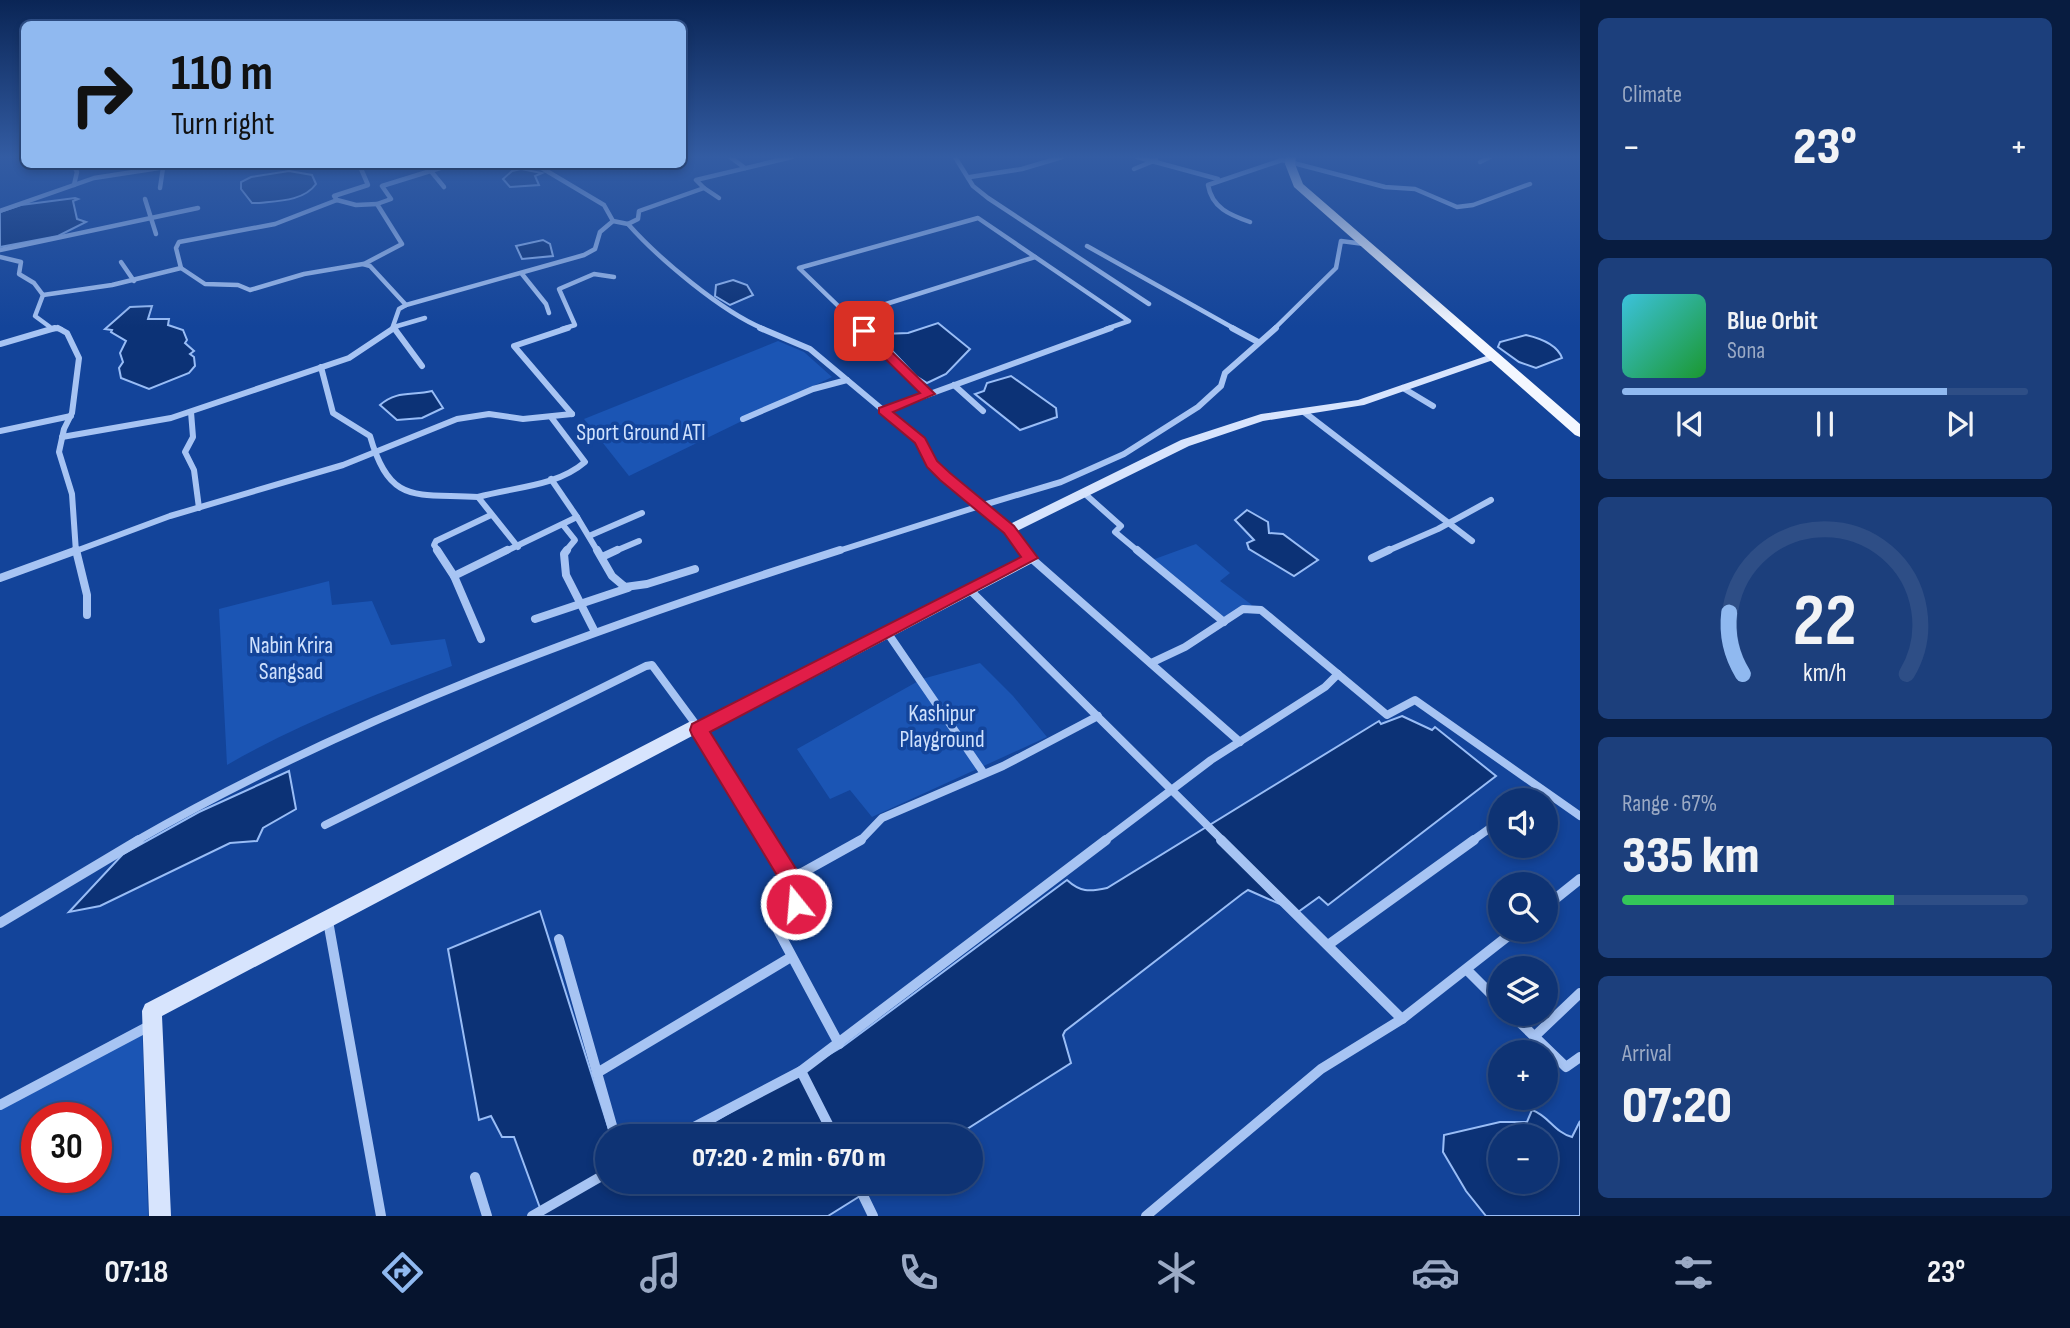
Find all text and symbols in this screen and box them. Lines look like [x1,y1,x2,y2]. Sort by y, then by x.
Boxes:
text: 110 m [171,45,273,104]
icon: right [56,49,147,140]
text: Climate [1622,81,1682,109]
text: Turn right [171,105,275,144]
text: 23° [1793,116,1857,179]
text: − [1622,125,1641,170]
text: + [2009,125,2028,170]
pin [834,301,894,361]
text: Blue Orbit [1727,306,1818,337]
icon: arrive [845,312,883,350]
text: Sona [1727,337,1765,365]
icon: previous [1671,405,1709,443]
icon: pause [1806,405,1844,443]
icon: next [1941,405,1979,443]
park label: Sport Ground ATI [576,419,706,447]
text: 22 [1793,578,1857,666]
park label: Nabin Krira Sangsad [249,632,333,686]
text: km/h [1803,658,1847,689]
park label: Kashipur Playground [900,700,985,754]
map controls [1488,788,1558,1194]
button: sound [1488,788,1558,858]
text: Range · 67% [1622,790,1717,818]
text: 335 km [1622,825,1760,888]
position arrow [759,867,833,941]
button: search [1488,872,1558,942]
button: layers [1488,956,1558,1026]
button: + [1488,1040,1558,1110]
text: Arrival [1622,1040,1671,1068]
text: 07:20 [1622,1075,1732,1138]
speed limit sign: 30 [21,1102,112,1193]
button: − [1488,1124,1558,1194]
text: 07:20 · 2 min · 670 m [692,1143,886,1174]
icon: directions [378,1248,427,1297]
icon: music [636,1248,685,1297]
icon: phone [894,1248,943,1297]
icon: climate [1152,1248,1201,1297]
icon: car [1411,1248,1460,1297]
icon: filters [1669,1248,1718,1297]
text: 07:18 [105,1253,168,1292]
text: 23° [1927,1253,1965,1292]

